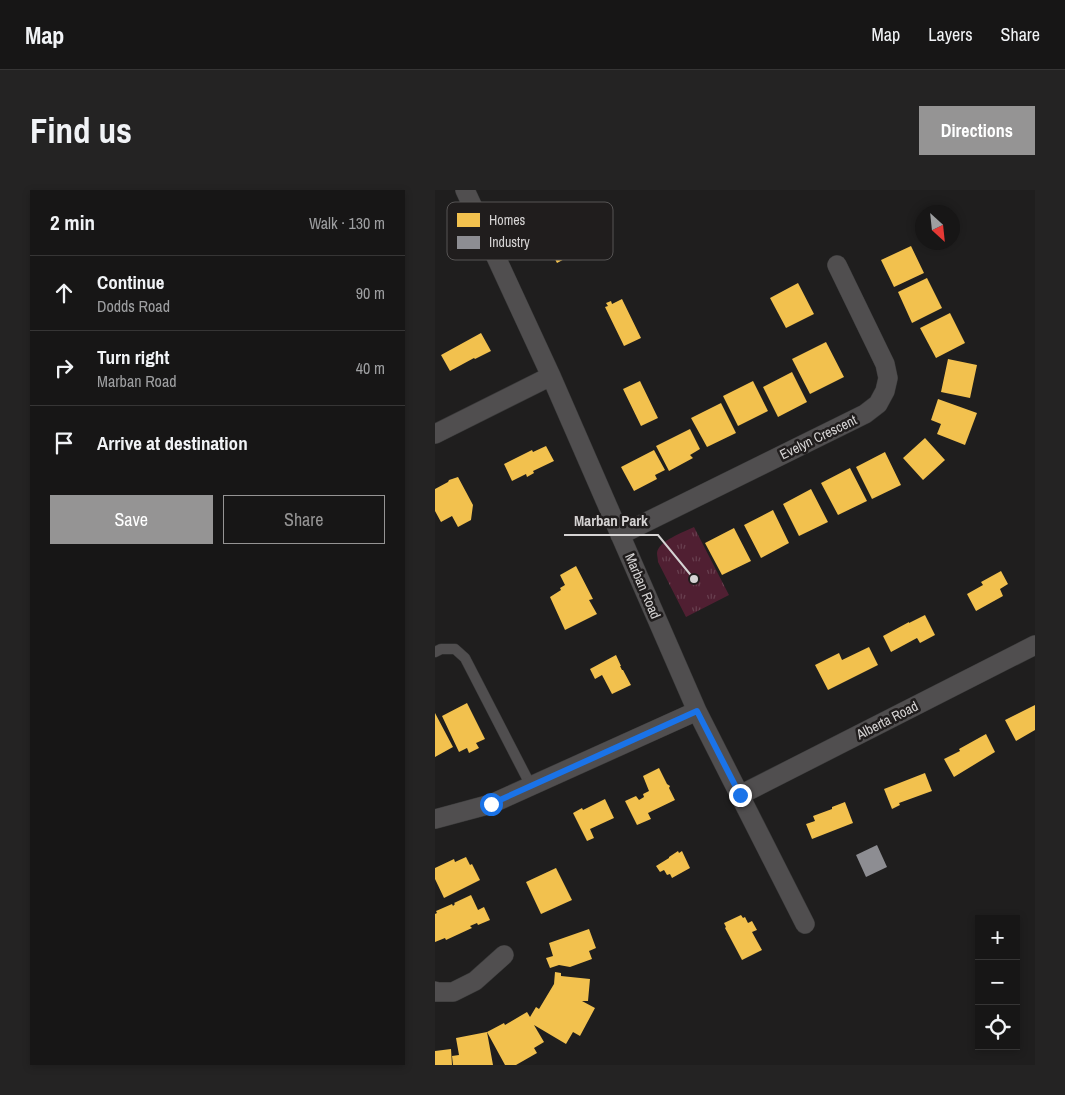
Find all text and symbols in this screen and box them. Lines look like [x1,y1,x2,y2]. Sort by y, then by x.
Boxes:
text: Map [25,19,64,51]
text: Map [872,22,900,47]
text: Layers [928,22,973,47]
text: Share [1001,22,1040,47]
button: Directions [919,106,1035,155]
text: Find us [30,107,132,154]
legend [447,202,613,260]
north arrow [915,205,960,250]
text: 2 min [50,208,95,237]
text: Homes [489,211,526,229]
text: Walk · 130 m [309,212,385,234]
text: Industry [489,233,530,251]
text: Continue [97,269,165,295]
icon: ahead [50,279,78,307]
text: 90 m [356,282,385,304]
text: Dodds Road [97,295,170,317]
text: Turn right [97,344,169,370]
icon: right [50,354,78,382]
text: 40 m [356,357,385,379]
text: Marban Road [97,370,177,392]
street label: Evelyn Crescent [776,411,860,463]
icon: arrive [50,429,78,457]
text: Arrive at destination [97,430,248,456]
button: Save [50,495,213,544]
button: Share [223,495,385,544]
callout: Marban Park [564,505,658,535]
text: Marban Park [574,510,648,531]
street label: Marban Road [621,550,665,622]
street label: Alberta Road [852,697,921,744]
route end [729,784,752,807]
route start [480,793,503,816]
map controls [975,915,1020,1050]
button: + [975,915,1020,960]
button: − [975,960,1020,1005]
button: locate [975,1005,1020,1050]

